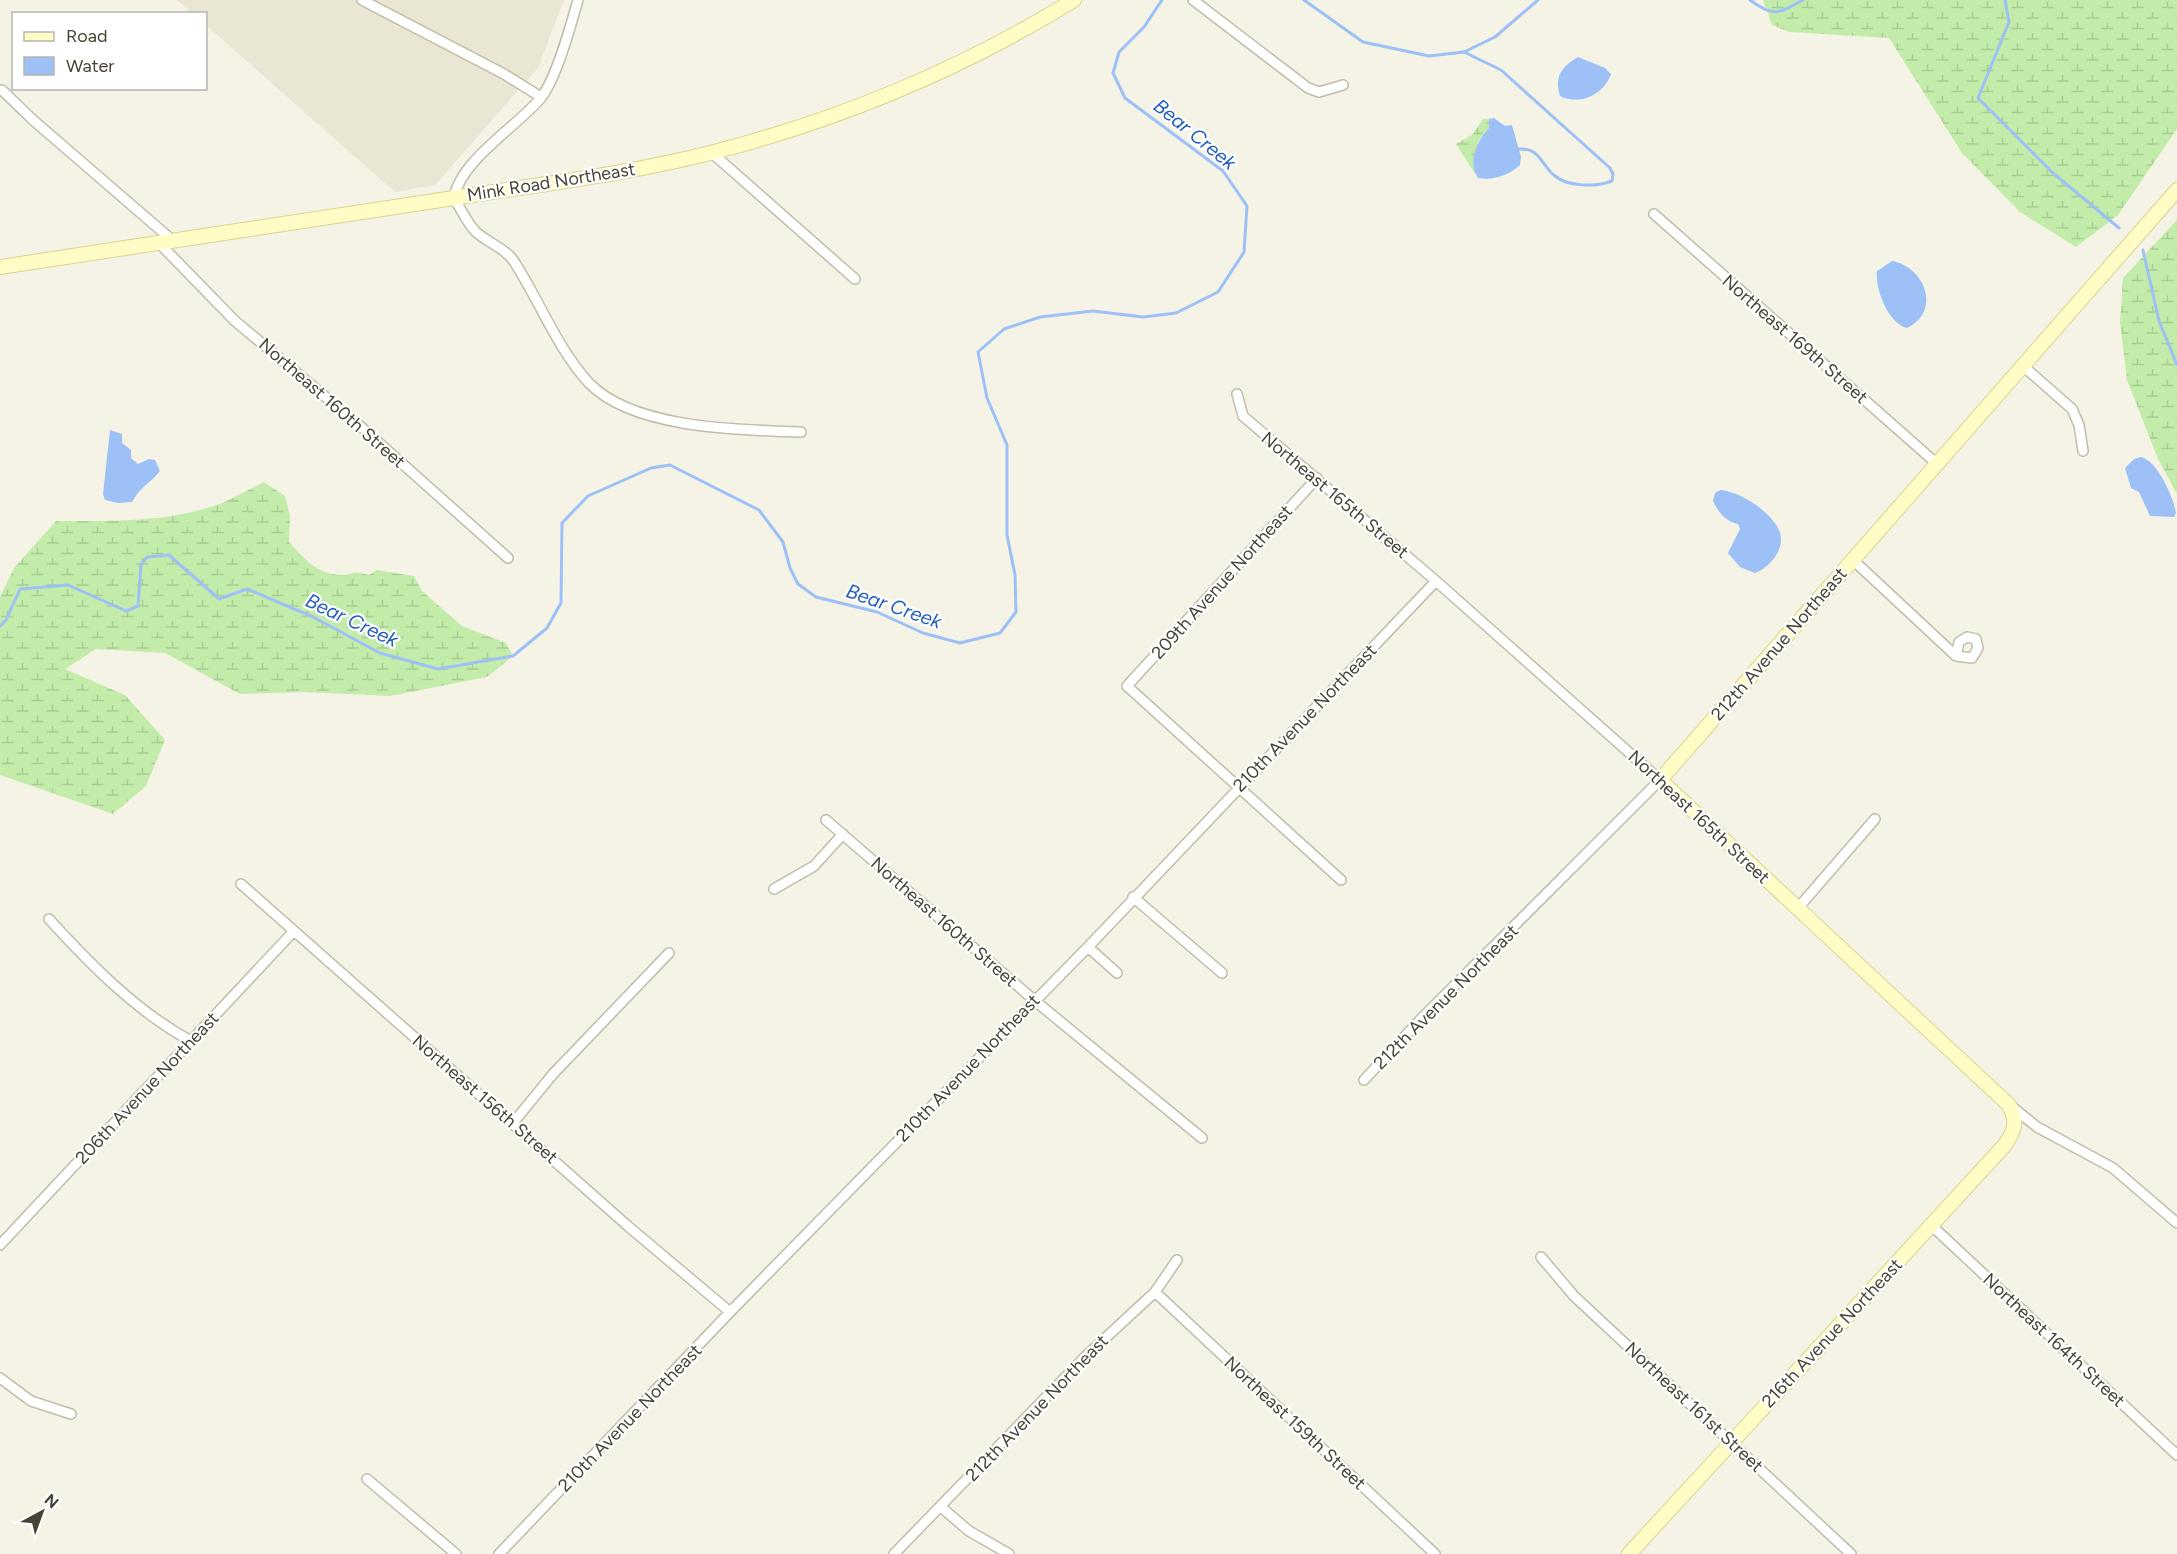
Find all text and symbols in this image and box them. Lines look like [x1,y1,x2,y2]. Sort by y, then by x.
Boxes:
legend [12,12,207,90]
text: Road [66,25,107,47]
text: Water [66,55,114,77]
water label: Bear Creek [1149,93,1242,175]
street label: Mink Road Northeast [465,158,637,206]
street label: Northeast 169th Street [1718,270,1872,408]
street label: Northeast 160th Street [254,333,410,473]
street label: Northeast 165th Street [1257,427,1413,563]
street label: 209th Avenue Northeast [1147,500,1297,664]
street label: 212th Avenue Northeast [1707,563,1852,725]
water label: Bear Creek [843,578,946,634]
water label: Bear Creek [302,588,403,652]
street label: 210th Avenue Northeast [1229,639,1382,797]
street label: Northeast 165th Street [1624,746,1775,888]
street label: Northeast 160th Street [866,852,1022,992]
street label: 212th Avenue Northeast [1369,920,1523,1074]
street label: 210th Avenue Northeast [892,989,1045,1147]
street label: 206th Avenue Northeast [71,1007,223,1169]
street label: Northeast 156th Street [408,1030,562,1168]
street label: 216th Avenue Northeast [1757,1254,1907,1412]
street label: Northeast 164th Street [1978,1268,2130,1412]
street label: 212th Avenue Northeast [961,1330,1113,1486]
street label: Northeast 161st Street [1620,1337,1768,1477]
street label: 210th Avenue Northeast [554,1339,707,1497]
street label: Northeast 159th Street [1220,1352,1371,1494]
north arrow [12,1482,72,1542]
text: N [41,1490,62,1512]

